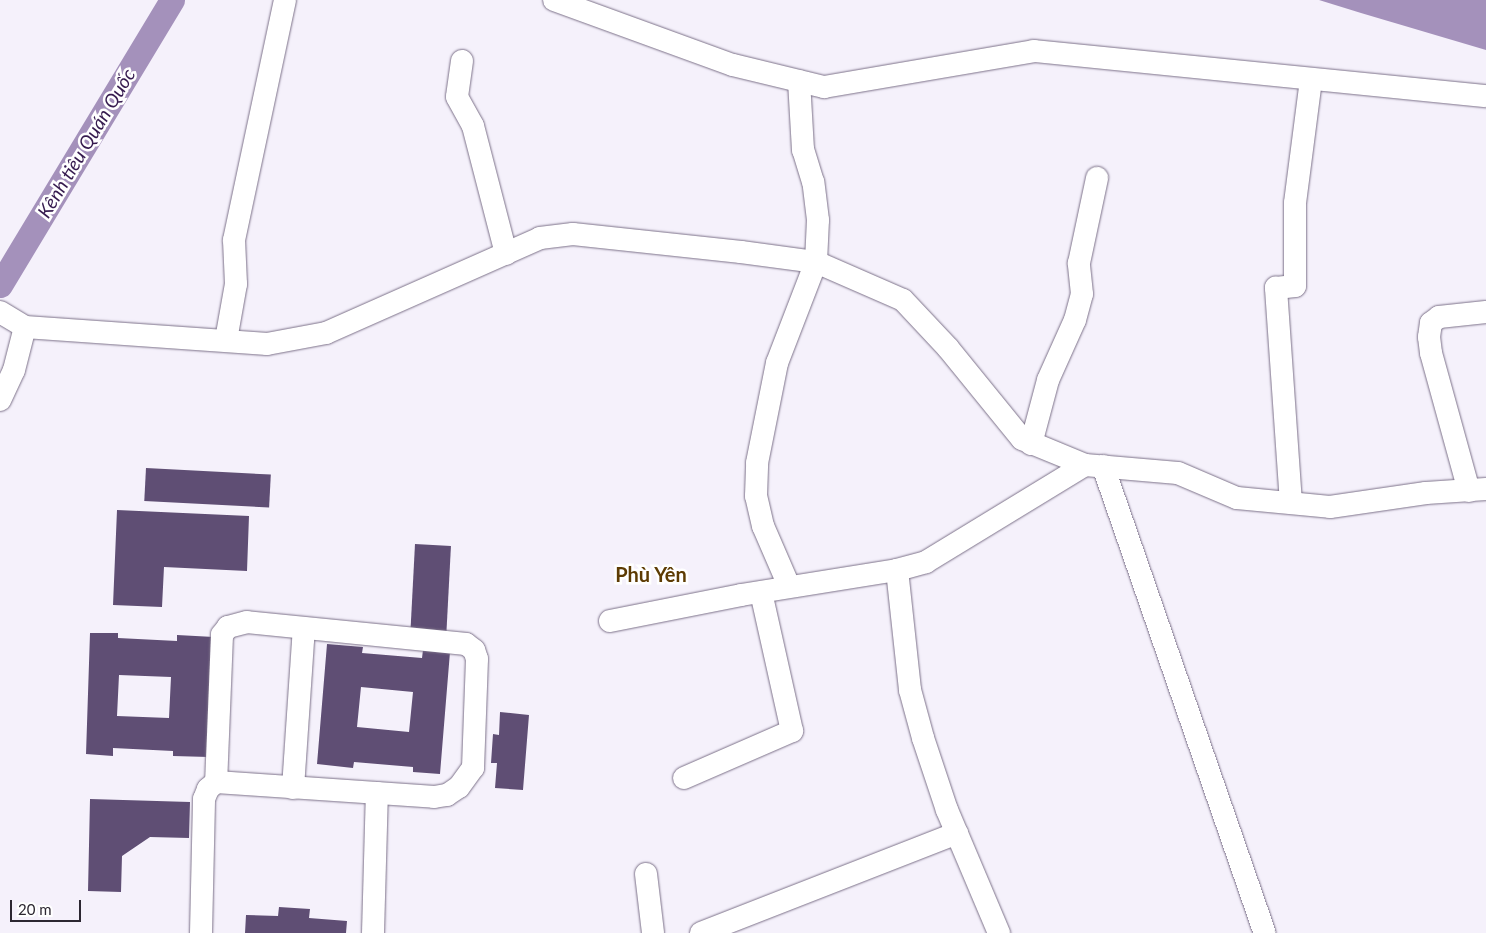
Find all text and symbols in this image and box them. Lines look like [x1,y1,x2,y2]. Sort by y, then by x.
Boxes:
water label: Kênh tiêu Quán Quốc [32,64,140,222]
district label: Phù Yên [615,562,687,586]
scale bar [12,890,84,922]
text: 20 m [18,900,52,918]

